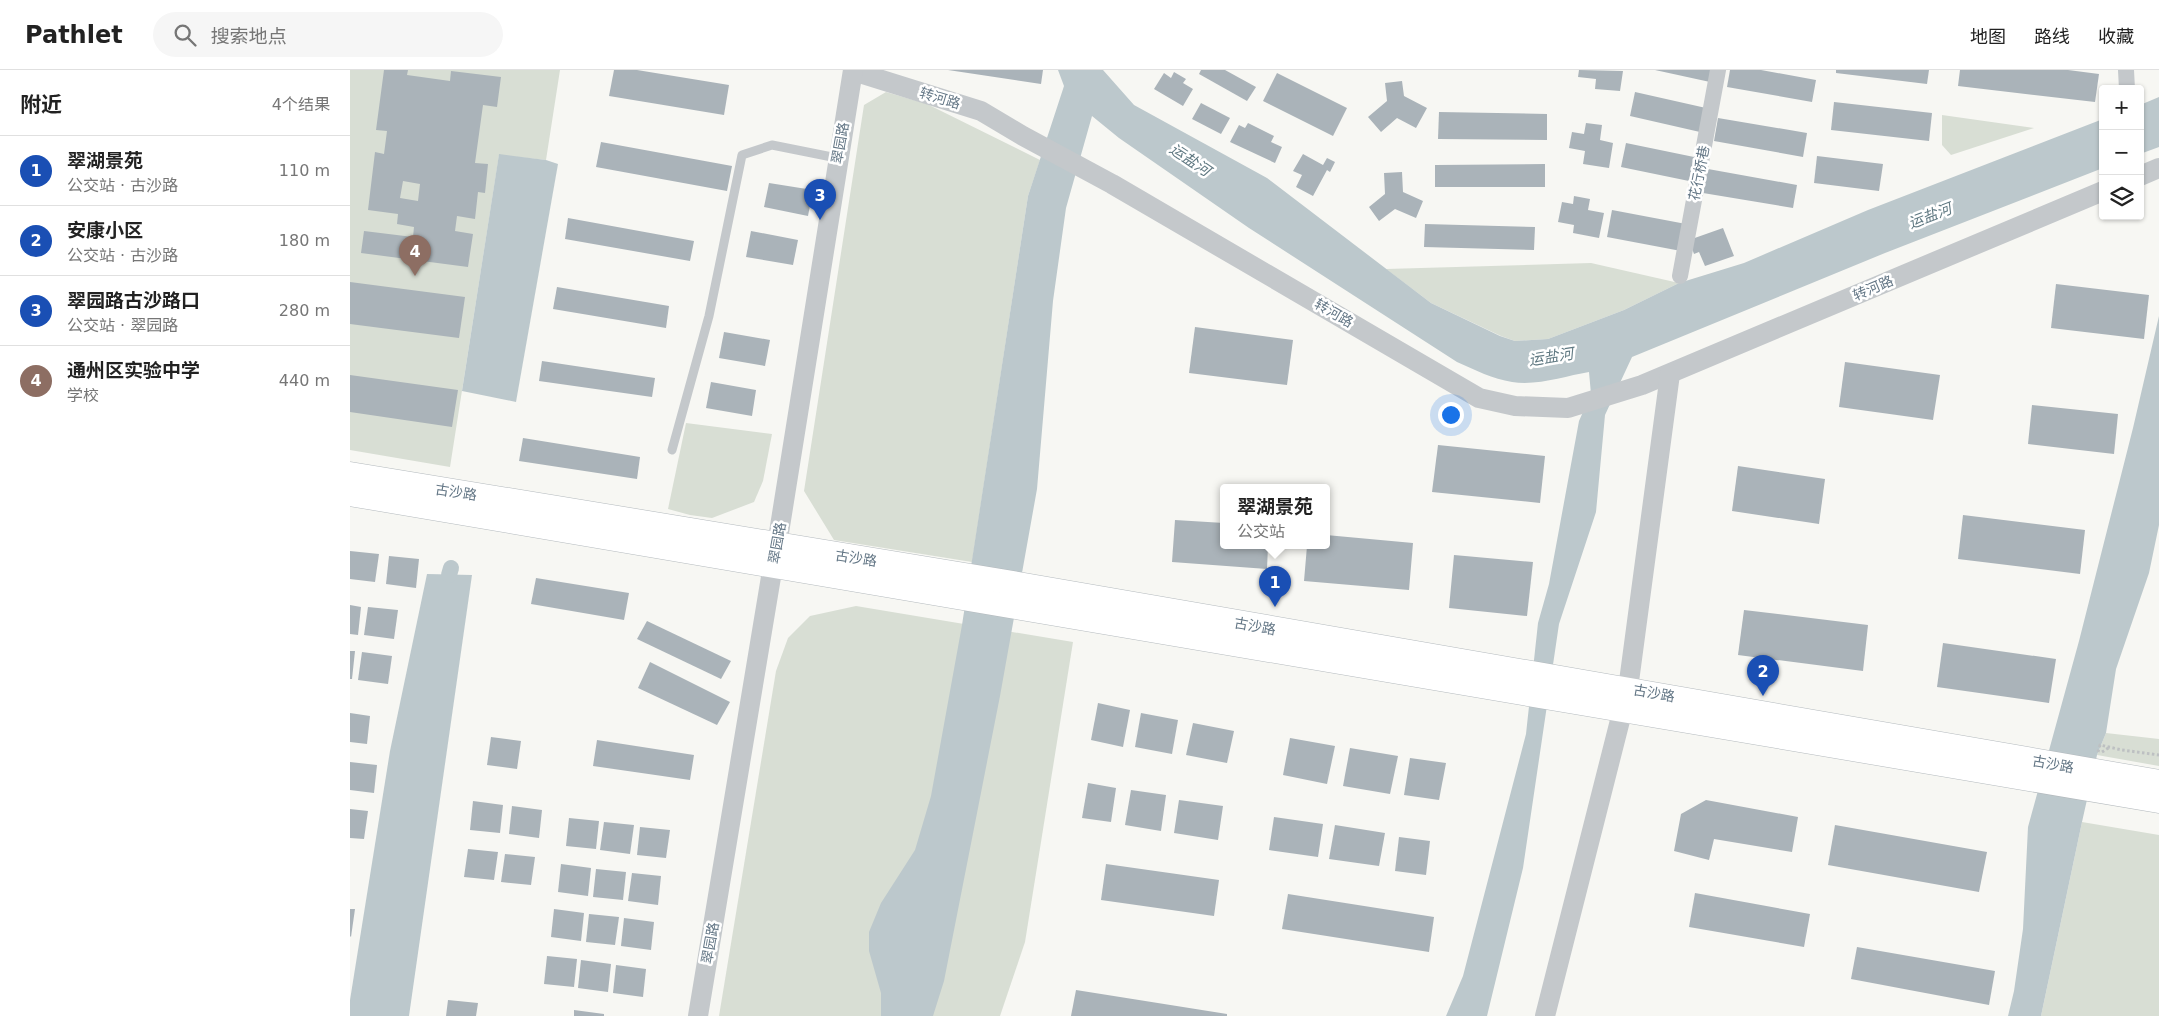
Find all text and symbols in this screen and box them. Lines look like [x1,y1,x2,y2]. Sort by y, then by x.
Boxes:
search box [153,12,503,57]
text: Pathlet [25,21,123,49]
icon: search [171,21,199,49]
text: 搜索地点 [211,25,287,47]
text: 地图 [1970,26,2006,47]
text: 路线 [2034,26,2070,47]
text: 收藏 [2098,26,2134,47]
street label: 转河路 [918,84,962,112]
map controls [2099,85,2144,220]
button: + [2099,85,2144,130]
text: 附近 [20,93,62,117]
text: 4个结果 [272,95,330,114]
street label: 翠园路 [828,121,852,165]
button: − [2099,130,2144,175]
water label: 运盐河 [1166,140,1216,182]
street label: 花行桥巷 [1686,144,1712,202]
text: 翠湖景苑 [67,149,143,171]
text: 1 [30,161,42,180]
text: 110 m [279,161,330,180]
button: layers [2099,175,2144,220]
text: 公交站 · 古沙路 [67,176,178,195]
pin: 3 [804,179,836,220]
water label: 运盐河 [1906,198,1957,232]
text: 安康小区 [67,219,143,241]
text: 2 [30,231,42,250]
text: 180 m [279,231,330,250]
pin: 4 [399,235,431,276]
text: 公交站 · 古沙路 [67,246,178,265]
street label: 转河路 [1851,272,1895,304]
text: 翠园路古沙路口 [67,289,200,311]
street label: 转河路 [1312,296,1356,330]
text: 3 [30,301,42,320]
text: 280 m [279,301,330,320]
text: 公交站 · 翠园路 [67,316,178,335]
water label: 运盐河 [1527,344,1578,369]
text: 通州区实验中学 [67,359,200,381]
text: 4 [30,371,42,390]
text: 440 m [279,371,330,390]
text: 学校 [67,386,99,405]
your location [1438,402,1464,428]
street label: 古沙路 [434,481,478,503]
popup [1220,484,1330,549]
text: 翠湖景苑 [1237,495,1313,517]
street label: 翠园路 [765,521,789,565]
text: 公交站 [1237,522,1285,541]
street label: 古沙路 [834,547,878,569]
pin: 1 [1259,566,1291,607]
street label: 古沙路 [1233,614,1277,638]
pin: 2 [1747,655,1779,696]
street label: 古沙路 [1632,681,1676,705]
street label: 古沙路 [2031,752,2075,776]
street label: 翠园路 [698,921,722,965]

